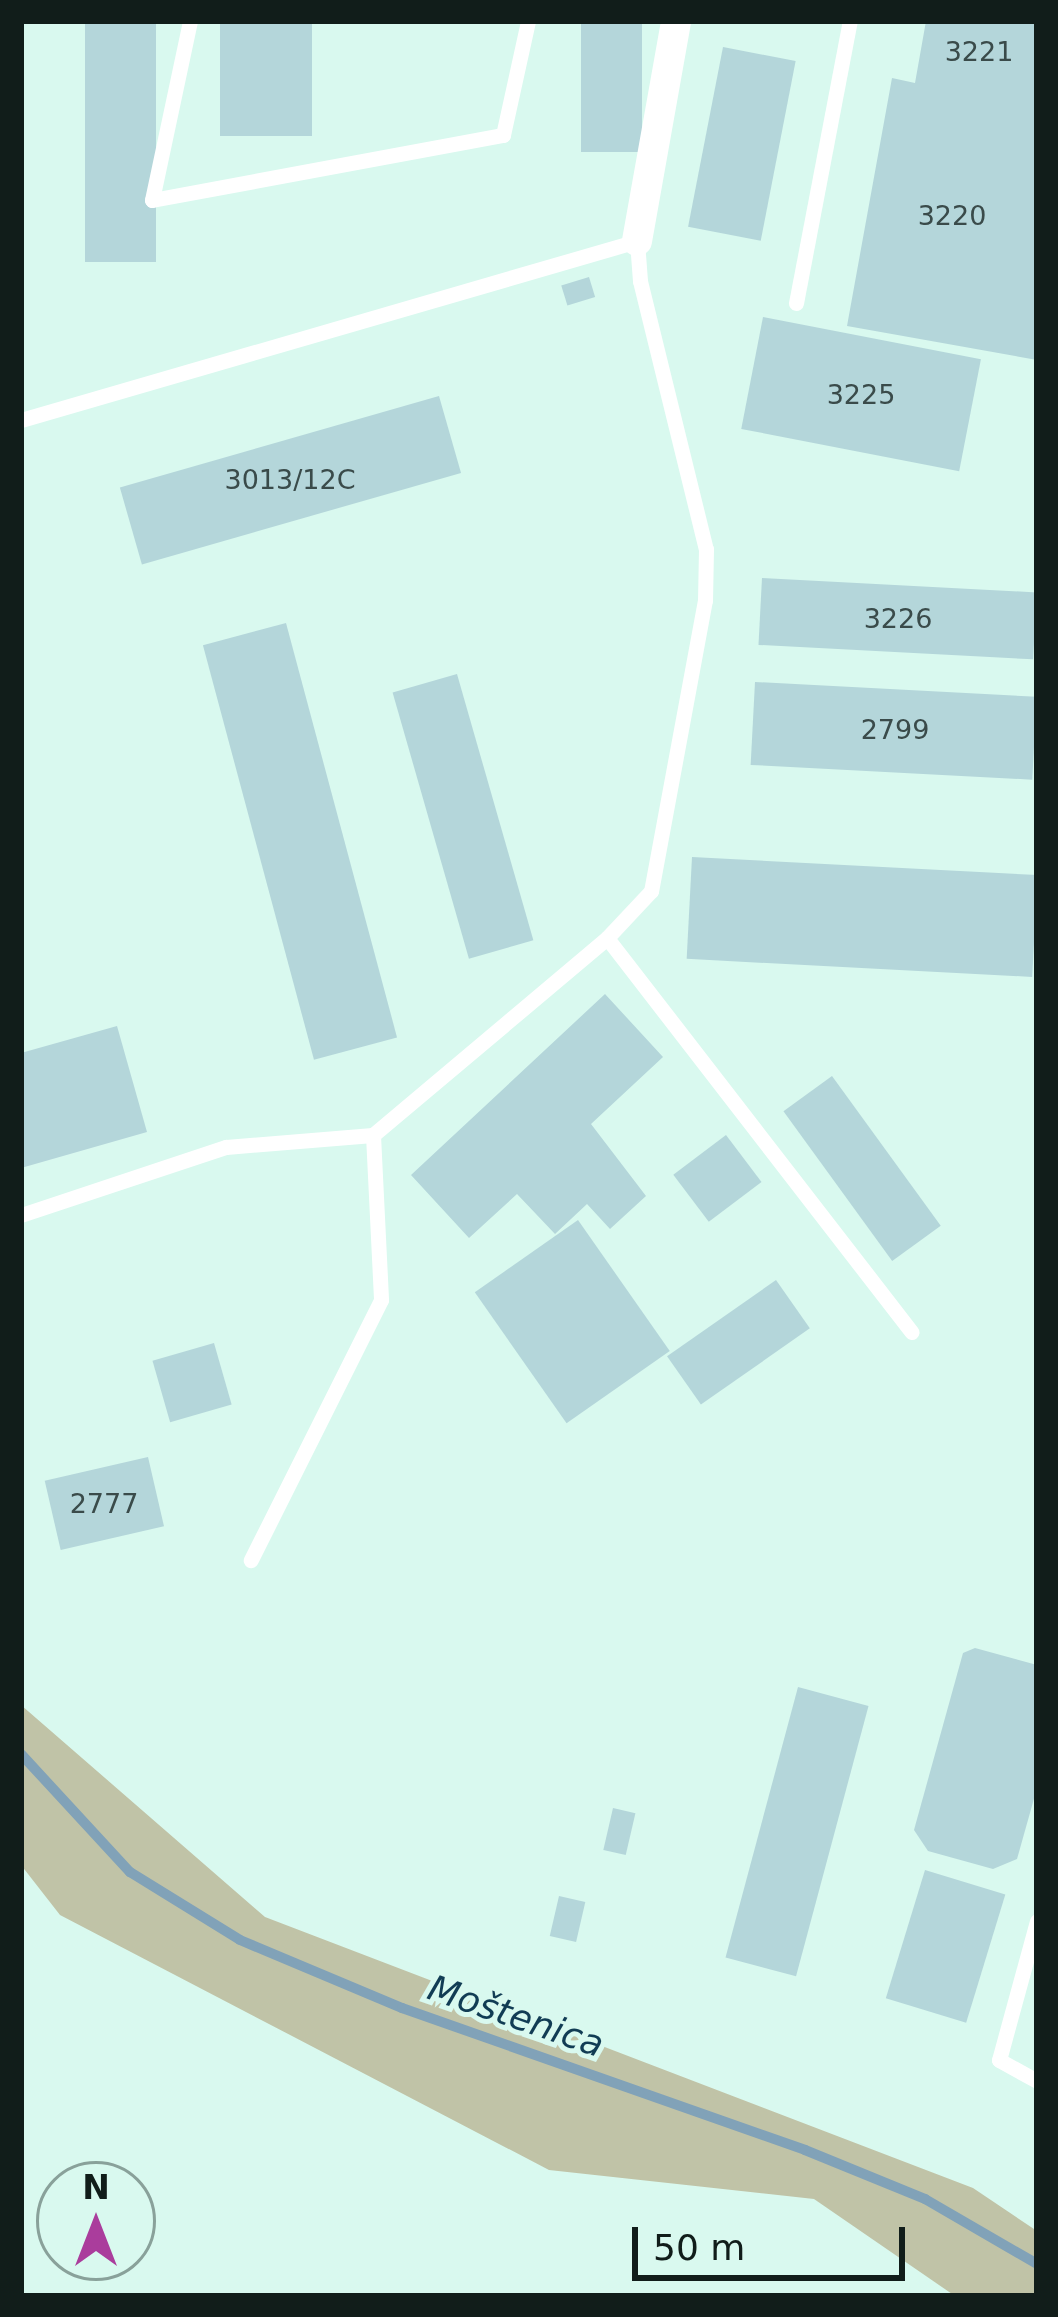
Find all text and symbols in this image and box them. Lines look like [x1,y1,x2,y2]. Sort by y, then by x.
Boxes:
house number: 3221 [945,36,1013,68]
house number: 3220 [918,200,986,232]
house number: 3225 [827,379,895,411]
house number: 3013/12C [224,464,356,496]
house number: 3226 [864,603,932,635]
house number: 2799 [861,714,929,746]
house number: 2777 [70,1488,138,1520]
water label: Moštenica [423,1966,609,2066]
north arrow [36,2161,156,2281]
text: N [82,2168,110,2207]
scale bar [638,2203,911,2277]
text: 50 m [653,2227,745,2268]

